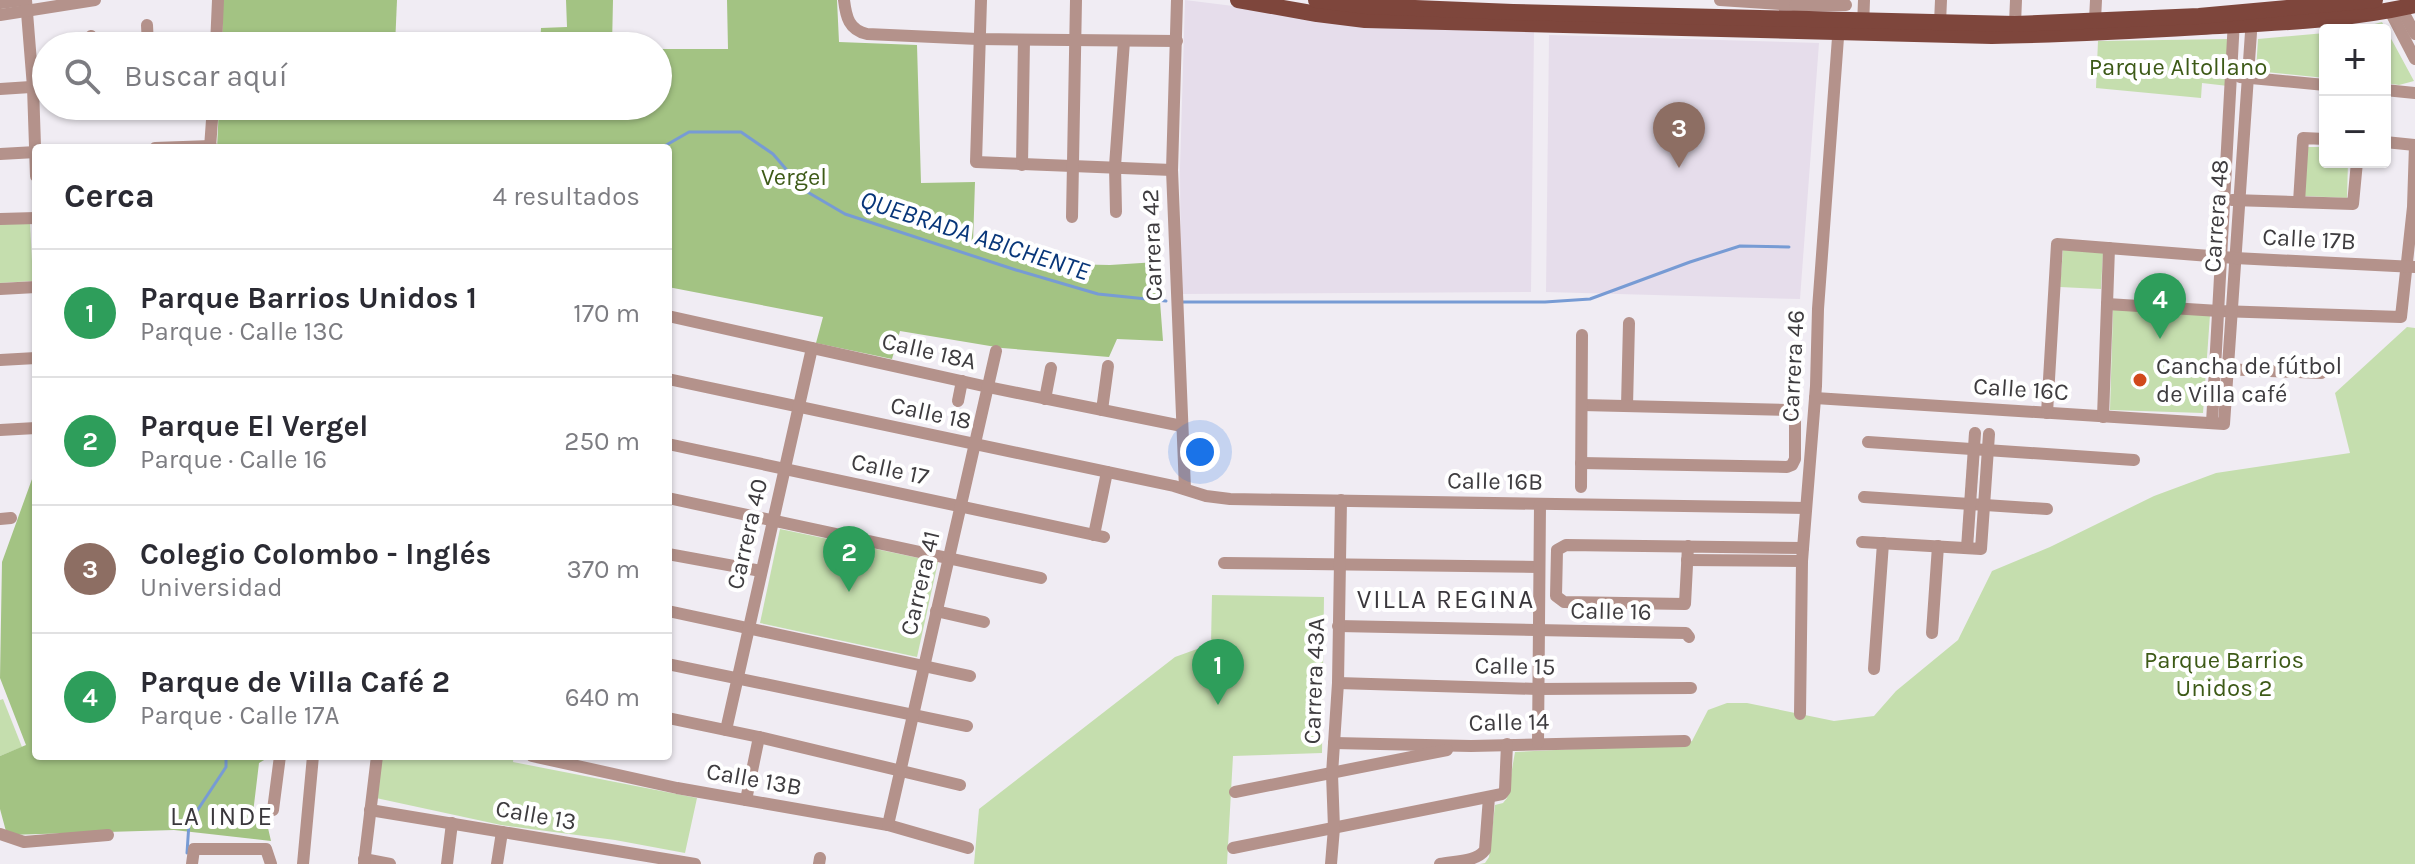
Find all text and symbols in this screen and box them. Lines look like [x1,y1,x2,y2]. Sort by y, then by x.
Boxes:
map controls [2319,24,2391,168]
button: + [2319,24,2391,96]
search box [32,32,672,120]
park label: Parque Altollano [2089,53,2267,81]
icon: search [60,54,104,98]
text: Buscar aquí [124,58,288,94]
button: − [2319,96,2391,168]
pin: 3 [1653,102,1705,168]
street label: Carrera 48 [2198,158,2234,274]
park label: Vergel [761,163,827,191]
text: Cerca [64,176,155,216]
text: 4 resultados [493,181,640,212]
water label: QUEBRADA ABICHENTE [856,184,1093,287]
street label: Carrera 42 [1136,188,1168,302]
street label: Calle 17B [2262,223,2356,255]
pin: 4 [2134,273,2186,339]
text: Parque Barrios Unidos 1 [140,280,477,316]
text: 1 [85,298,95,329]
text: 170 m [573,298,640,329]
street label: Carrera 46 [1776,309,1810,423]
text: Parque · Calle 13C [140,316,344,347]
street label: Calle 18A [879,327,979,375]
place label: Cancha de fútbol de Villa café [2156,352,2342,408]
marker: Cancha de fútbol de Villa café [2131,371,2149,389]
street label: Calle 16C [1972,372,2070,406]
street label: Calle 18 [888,391,974,435]
text: Parque El Vergel [140,408,368,444]
text: 2 [82,426,98,457]
text: 250 m [564,426,640,457]
your location [1180,432,1220,472]
text: Parque · Calle 16 [140,444,327,475]
street label: Calle 17 [849,447,931,491]
street label: Calle 16B [1447,466,1543,496]
street label: Carrera 40 [721,476,773,592]
pin: 2 [823,526,875,592]
street label: Carrera 41 [894,528,946,638]
text: Colegio Colombo - Inglés [140,536,491,572]
text: 3 [82,554,98,585]
text: 370 m [567,554,640,585]
text: Universidad [140,572,283,603]
district label: VILLA REGINA [1357,584,1535,615]
street label: Calle 16 [1570,596,1652,626]
street label: Carrera 43A [1298,617,1330,745]
pin: 1 [1192,639,1244,705]
park label: Parque Barrios Unidos 2 [2144,646,2304,702]
street label: Calle 15 [1474,651,1556,681]
text: Parque de Villa Café 2 [140,664,450,700]
text: 4 [82,682,98,713]
text: 640 m [565,682,640,713]
text: Parque · Calle 17A [140,700,339,731]
street label: Calle 14 [1468,707,1550,737]
street label: Calle 13B [704,757,804,801]
street label: Calle 13 [493,794,579,836]
district label: LA INDE [170,801,274,832]

